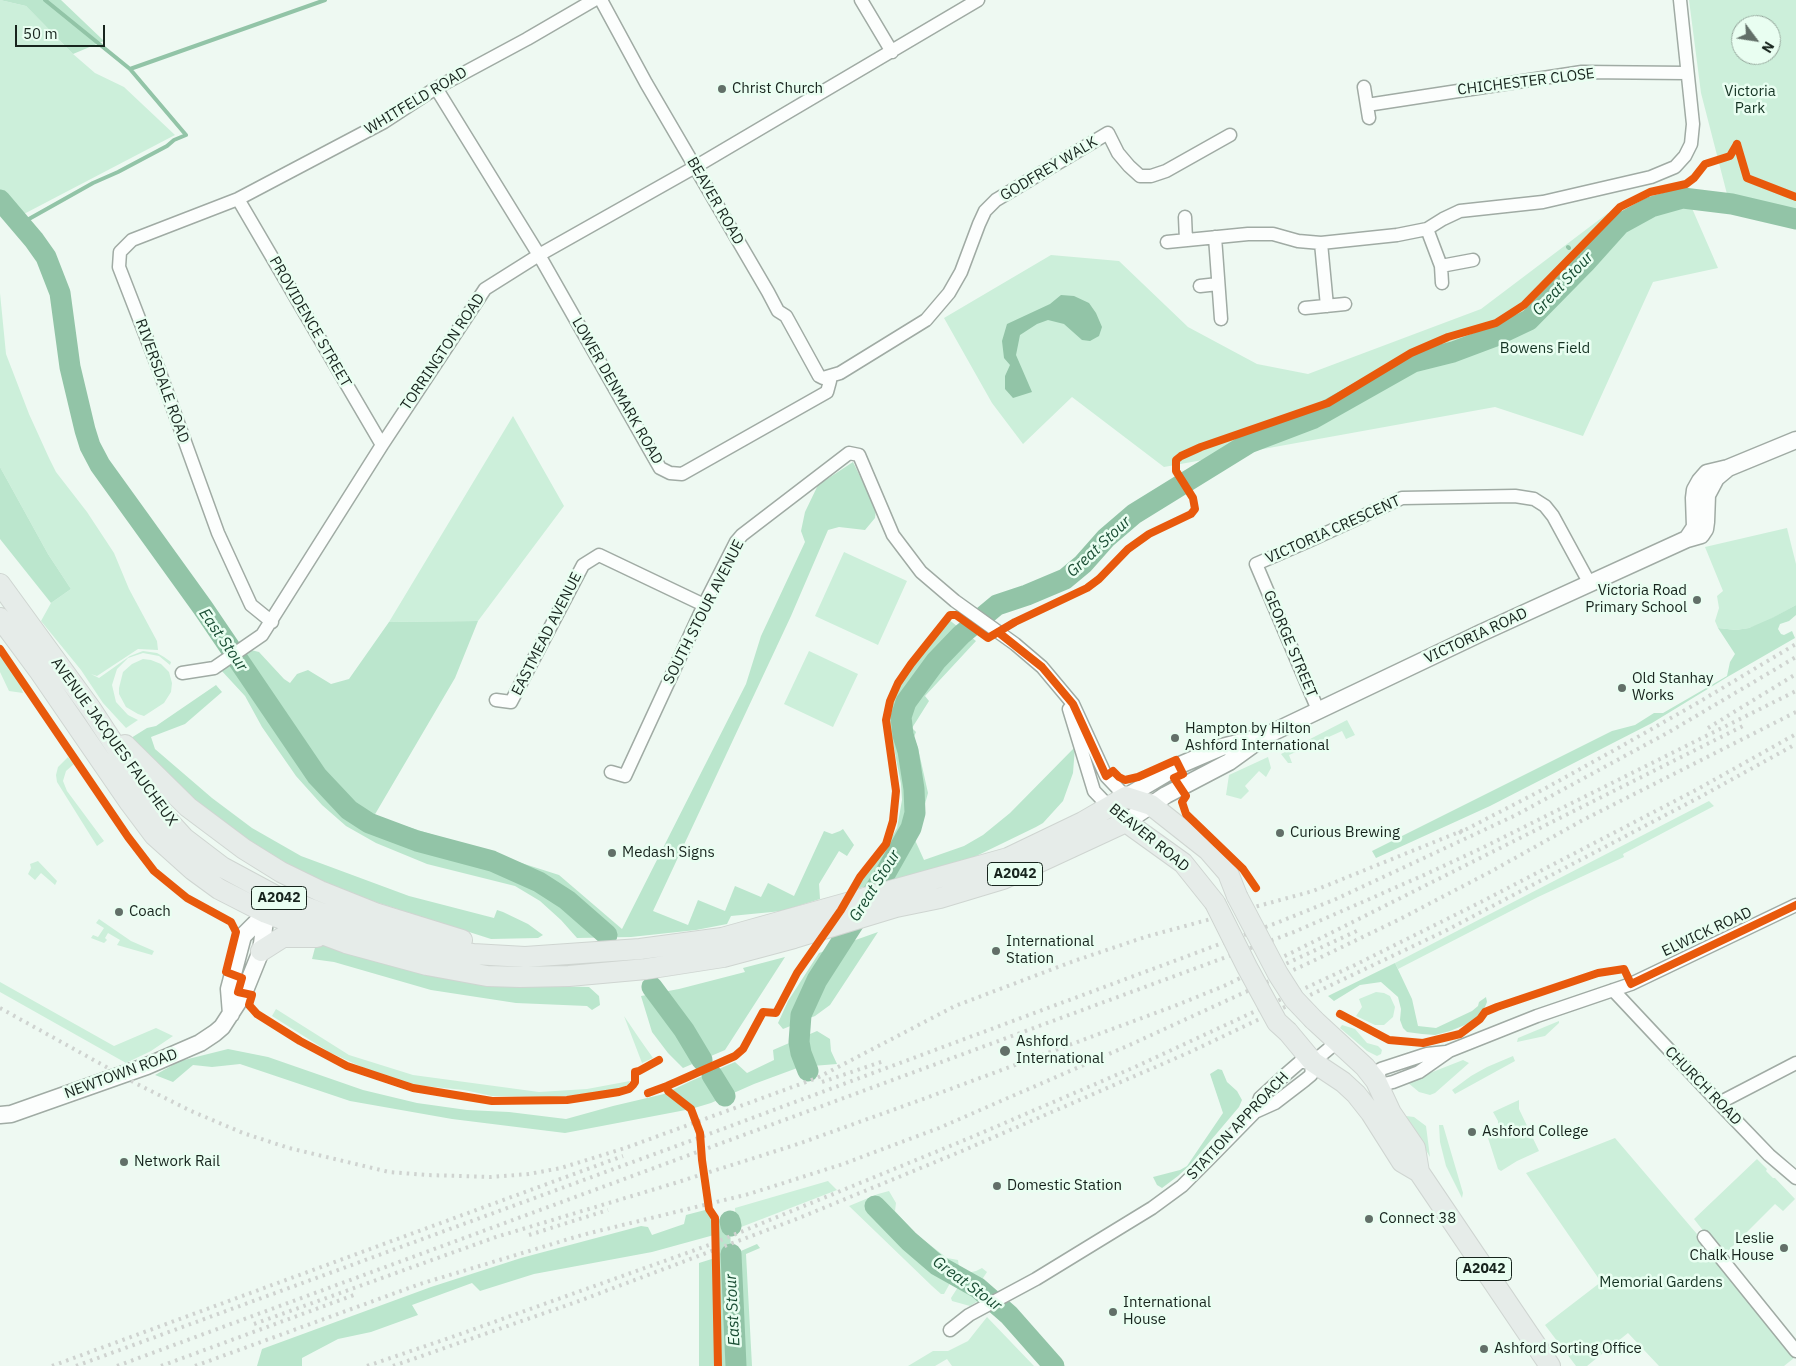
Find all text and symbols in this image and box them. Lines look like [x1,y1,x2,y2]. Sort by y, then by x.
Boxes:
scale bar [18,15,108,47]
north arrow [1731,15,1781,65]
text: 50 m [23,24,58,43]
text: N [1758,38,1778,56]
street label: WHITFELD ROAD [362,63,470,139]
street label: CHICHESTER CLOSE [1456,65,1596,99]
place label: Christ Church [732,80,823,98]
marker: Christ Church [716,83,728,95]
park label: Victoria Park [1724,83,1776,118]
street label: GODFREY WALK [997,133,1101,205]
street label: BEAVER ROAD [683,154,747,248]
water label: Great Stour [1528,248,1598,320]
street label: PROVIDENCE STREET [265,253,355,391]
street label: TORRINGTON ROAD [397,290,489,414]
street label: LOWER DENMARK ROAD [568,314,666,468]
street label: RIVERSDALE ROAD [131,317,193,445]
park label: Bowens Field [1500,340,1590,358]
street label: VICTORIA CRESCENT [1263,492,1403,568]
water label: Great Stour [1063,512,1135,582]
street label: SOUTH STOUR AVENUE [660,537,748,687]
street label: EASTMEAD AVENUE [508,569,586,699]
place label: Victoria Road Primary School [1585,582,1687,617]
street label: GEORGE STREET [1259,588,1321,700]
marker: Victoria Road Primary School [1691,594,1703,606]
street label: VICTORIA ROAD [1422,604,1530,668]
water label: East Stour [194,605,252,675]
street label: AVENUE JACQUES FAUCHEUX [47,655,181,829]
place label: Old Stanhay Works [1632,670,1713,705]
marker: Old Stanhay Works [1616,682,1628,694]
place label: Hampton by Hilton Ashford International [1185,720,1329,755]
marker: Hampton by Hilton Ashford International [1169,732,1181,744]
street label: BEAVER ROAD [1105,800,1193,876]
place label: Curious Brewing [1290,824,1400,842]
marker: Curious Brewing [1274,827,1286,839]
place label: Medash Signs [622,844,715,862]
marker: Medash Signs [606,847,618,859]
water label: Great Stour [846,847,904,925]
road number: A2042 [988,862,1042,886]
road number: A2042 [252,886,306,910]
place label: Coach [129,903,171,921]
street label: ELWICK ROAD [1659,903,1755,961]
marker: Coach [113,906,125,918]
place label: International Station [1006,933,1094,968]
marker: International Station [990,945,1002,957]
place label: Ashford International [1016,1033,1104,1068]
street label: CHURCH ROAD [1661,1043,1745,1129]
marker: Ashford International [998,1044,1012,1058]
street label: NEWTOWN ROAD [62,1045,180,1103]
street label: STATION APPROACH [1183,1068,1293,1184]
place label: Ashford College [1482,1123,1588,1141]
marker: Ashford College [1466,1126,1478,1138]
place label: Network Rail [134,1153,220,1171]
marker: Network Rail [118,1156,130,1168]
place label: Domestic Station [1007,1177,1122,1195]
marker: Domestic Station [991,1180,1003,1192]
place label: Connect 38 [1379,1210,1456,1228]
marker: Connect 38 [1363,1213,1375,1225]
place label: Leslie Chalk House [1690,1230,1774,1265]
marker: Leslie Chalk House [1778,1242,1790,1254]
water label: Great Stour [929,1253,1005,1315]
road number: A2042 [1456,1258,1512,1280]
water label: East Stour [722,1273,744,1347]
park label: Memorial Gardens [1599,1274,1723,1292]
place label: International House [1123,1294,1211,1329]
marker: International House [1107,1306,1119,1318]
place label: Ashford Sorting Office [1494,1340,1642,1358]
marker: Ashford Sorting Office [1478,1343,1490,1355]

